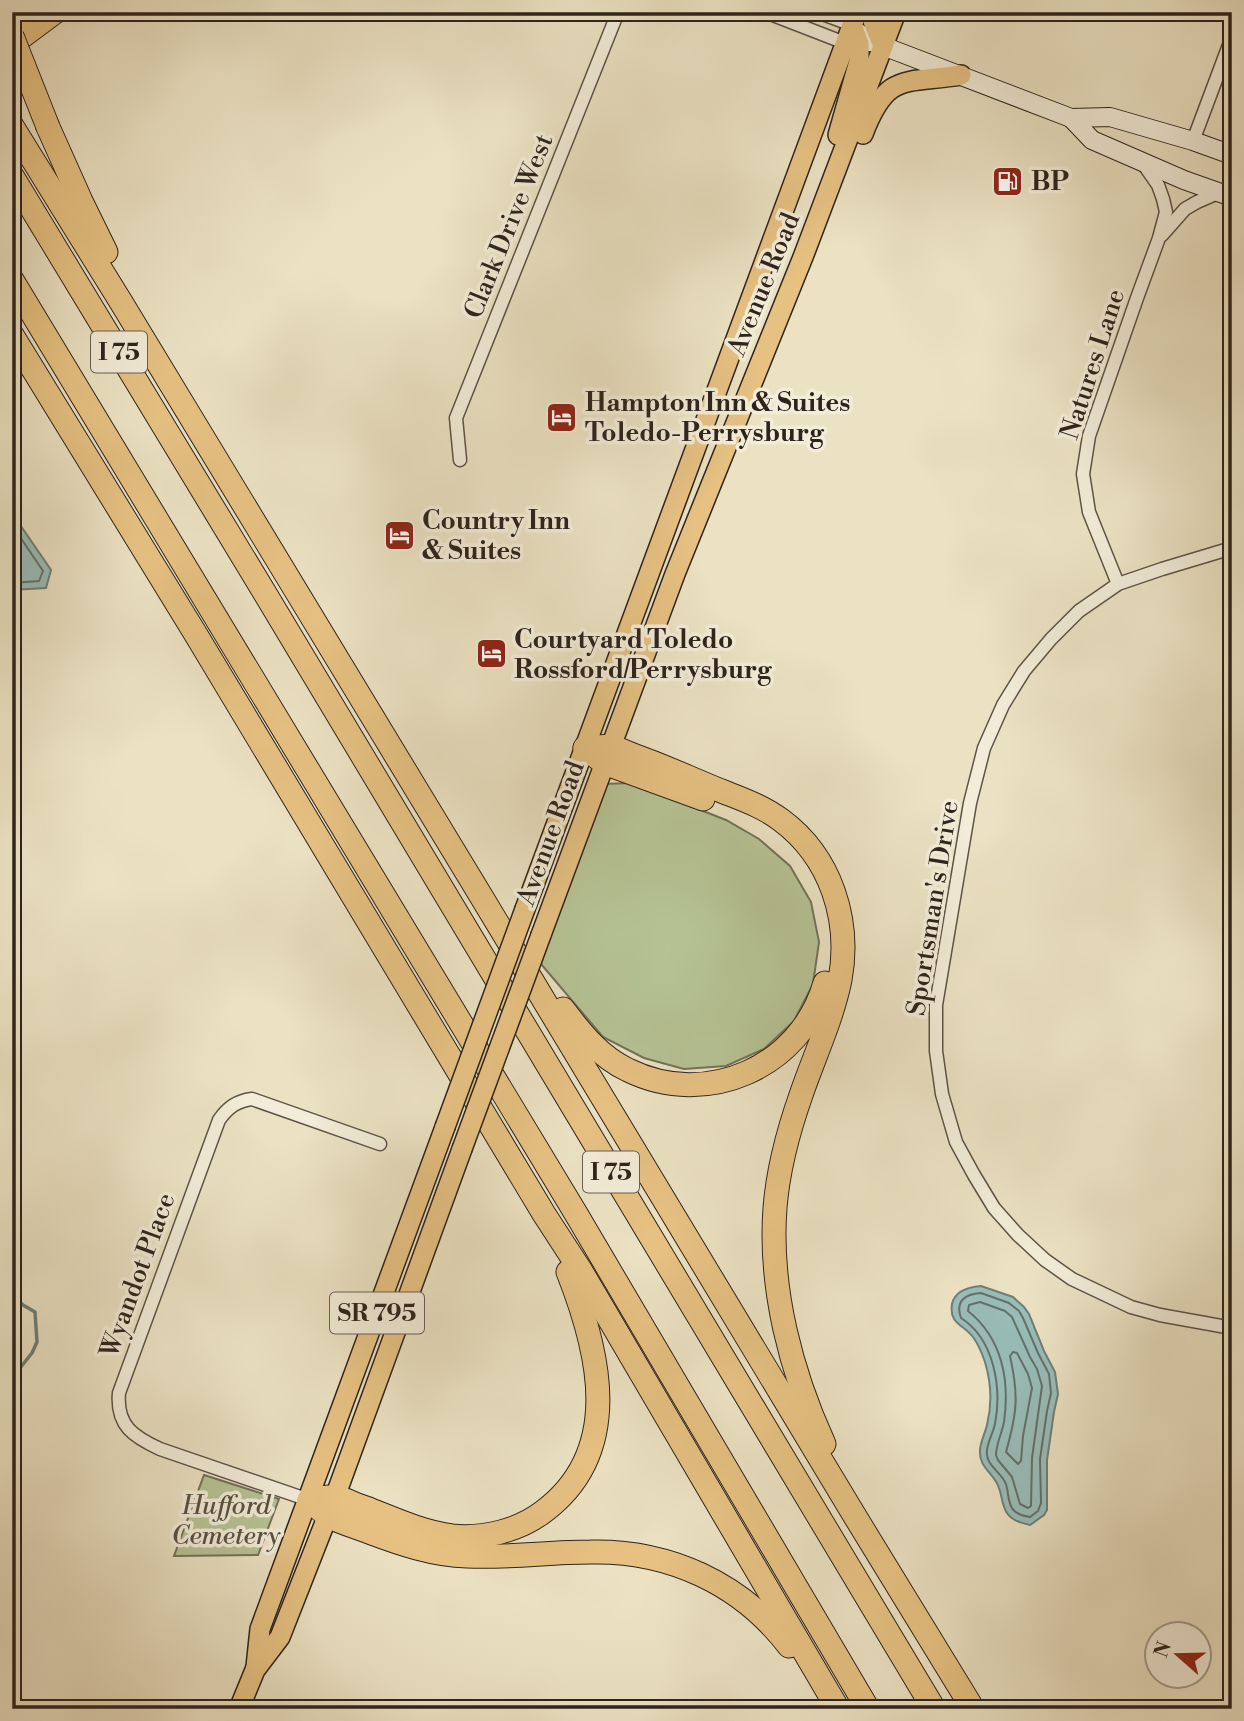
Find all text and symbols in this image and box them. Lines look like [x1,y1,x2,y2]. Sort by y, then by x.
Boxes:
street label: Clark Drive West [457,130,560,323]
fuel station icon: BP [991,164,1025,198]
place label: BP [1031,166,1070,198]
street label: Avenue Road [720,208,807,361]
street label: Natures Lane [1054,285,1132,443]
road number: I 75 [91,332,147,372]
place label: Hampton Inn & Suites Toledo-Perrysburg [585,387,850,449]
hotel icon: Hampton Inn & Suites Toledo-Perrysburg [545,400,579,434]
place label: Country Inn & Suites [422,505,570,567]
hotel icon: Country Inn & Suites [382,518,416,552]
place label: Courtyard Toledo Rossford/Perrysburg [514,624,773,686]
hotel icon: Courtyard Toledo Rossford/Perrysburg [474,637,508,671]
street label: Avenue Road [510,757,592,911]
street label: Sportsman's Drive [900,798,966,1018]
road number: I 75 [583,1152,639,1192]
street label: Wyandot Place [93,1189,183,1363]
road number: SR 795 [330,1293,424,1334]
park label: Hufford Cemetery [172,1490,281,1552]
north arrow [1142,1620,1212,1690]
text: N [1149,1638,1177,1661]

